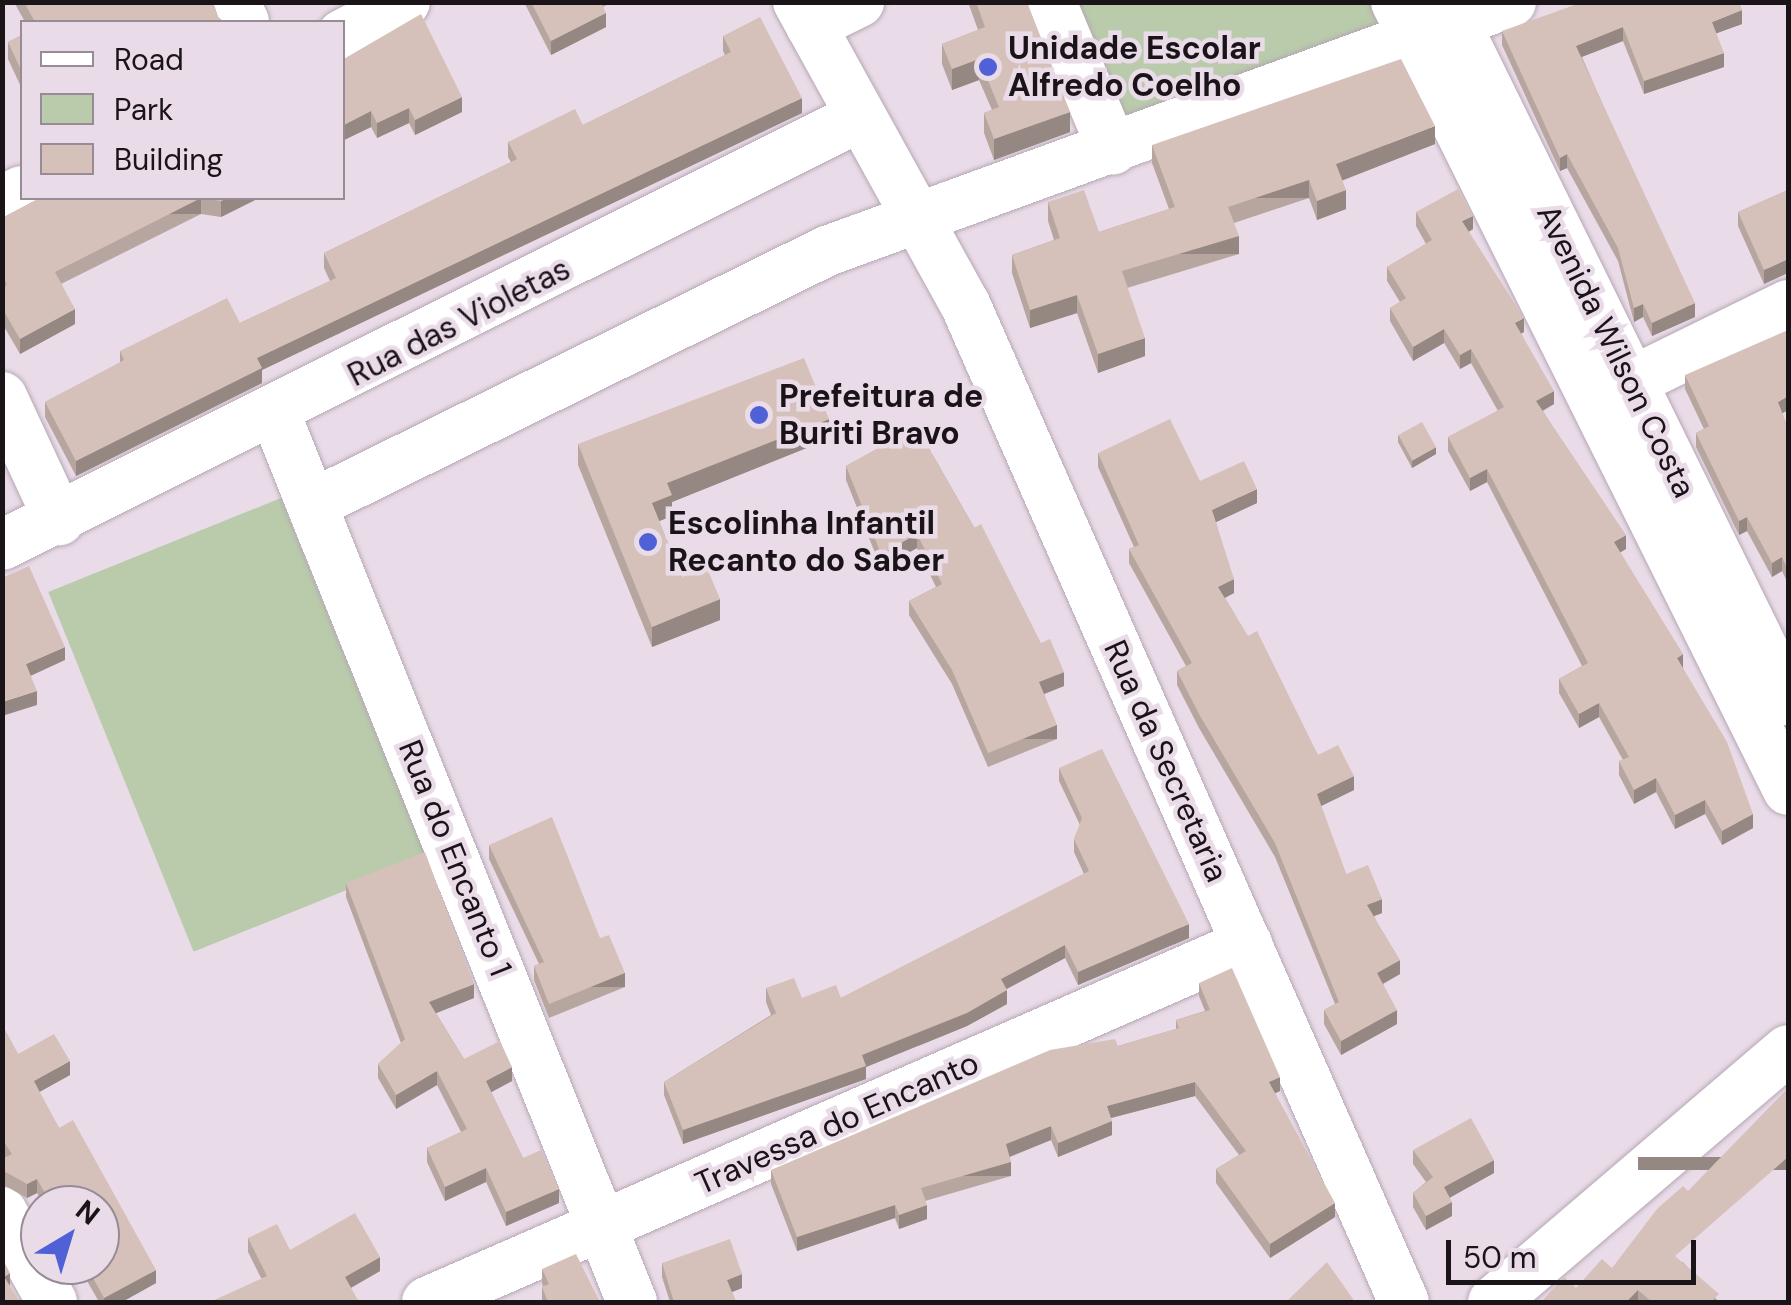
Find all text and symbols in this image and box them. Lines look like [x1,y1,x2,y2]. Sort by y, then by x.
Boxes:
legend [20,20,345,200]
place label: Unidade Escolar Alfredo Coelho [1008,30,1261,105]
text: Road [114,40,184,79]
marker: Unidade Escolar Alfredo Coelho [977,56,999,78]
text: Park [114,90,173,129]
text: Building [114,140,223,179]
street label: Avenida Wilson Costa [1528,198,1704,504]
street label: Rua das Violetas [342,249,576,395]
place label: Prefeitura de Buriti Bravo [779,378,983,453]
marker: Prefeitura de Buriti Bravo [748,404,770,426]
place label: Escolinha Infantil Recanto do Saber [668,505,944,580]
marker: Escolinha Infantil Recanto do Saber [637,531,659,553]
street label: Rua da Secretaria [1096,634,1236,888]
street label: Rua do Encanto 1 [390,734,520,982]
street label: Travessa do Encanto [689,1043,985,1203]
north arrow [20,1185,120,1285]
text: N [68,1192,107,1233]
scale bar [1451,1220,1701,1282]
text: 50 m [1463,1238,1537,1277]

